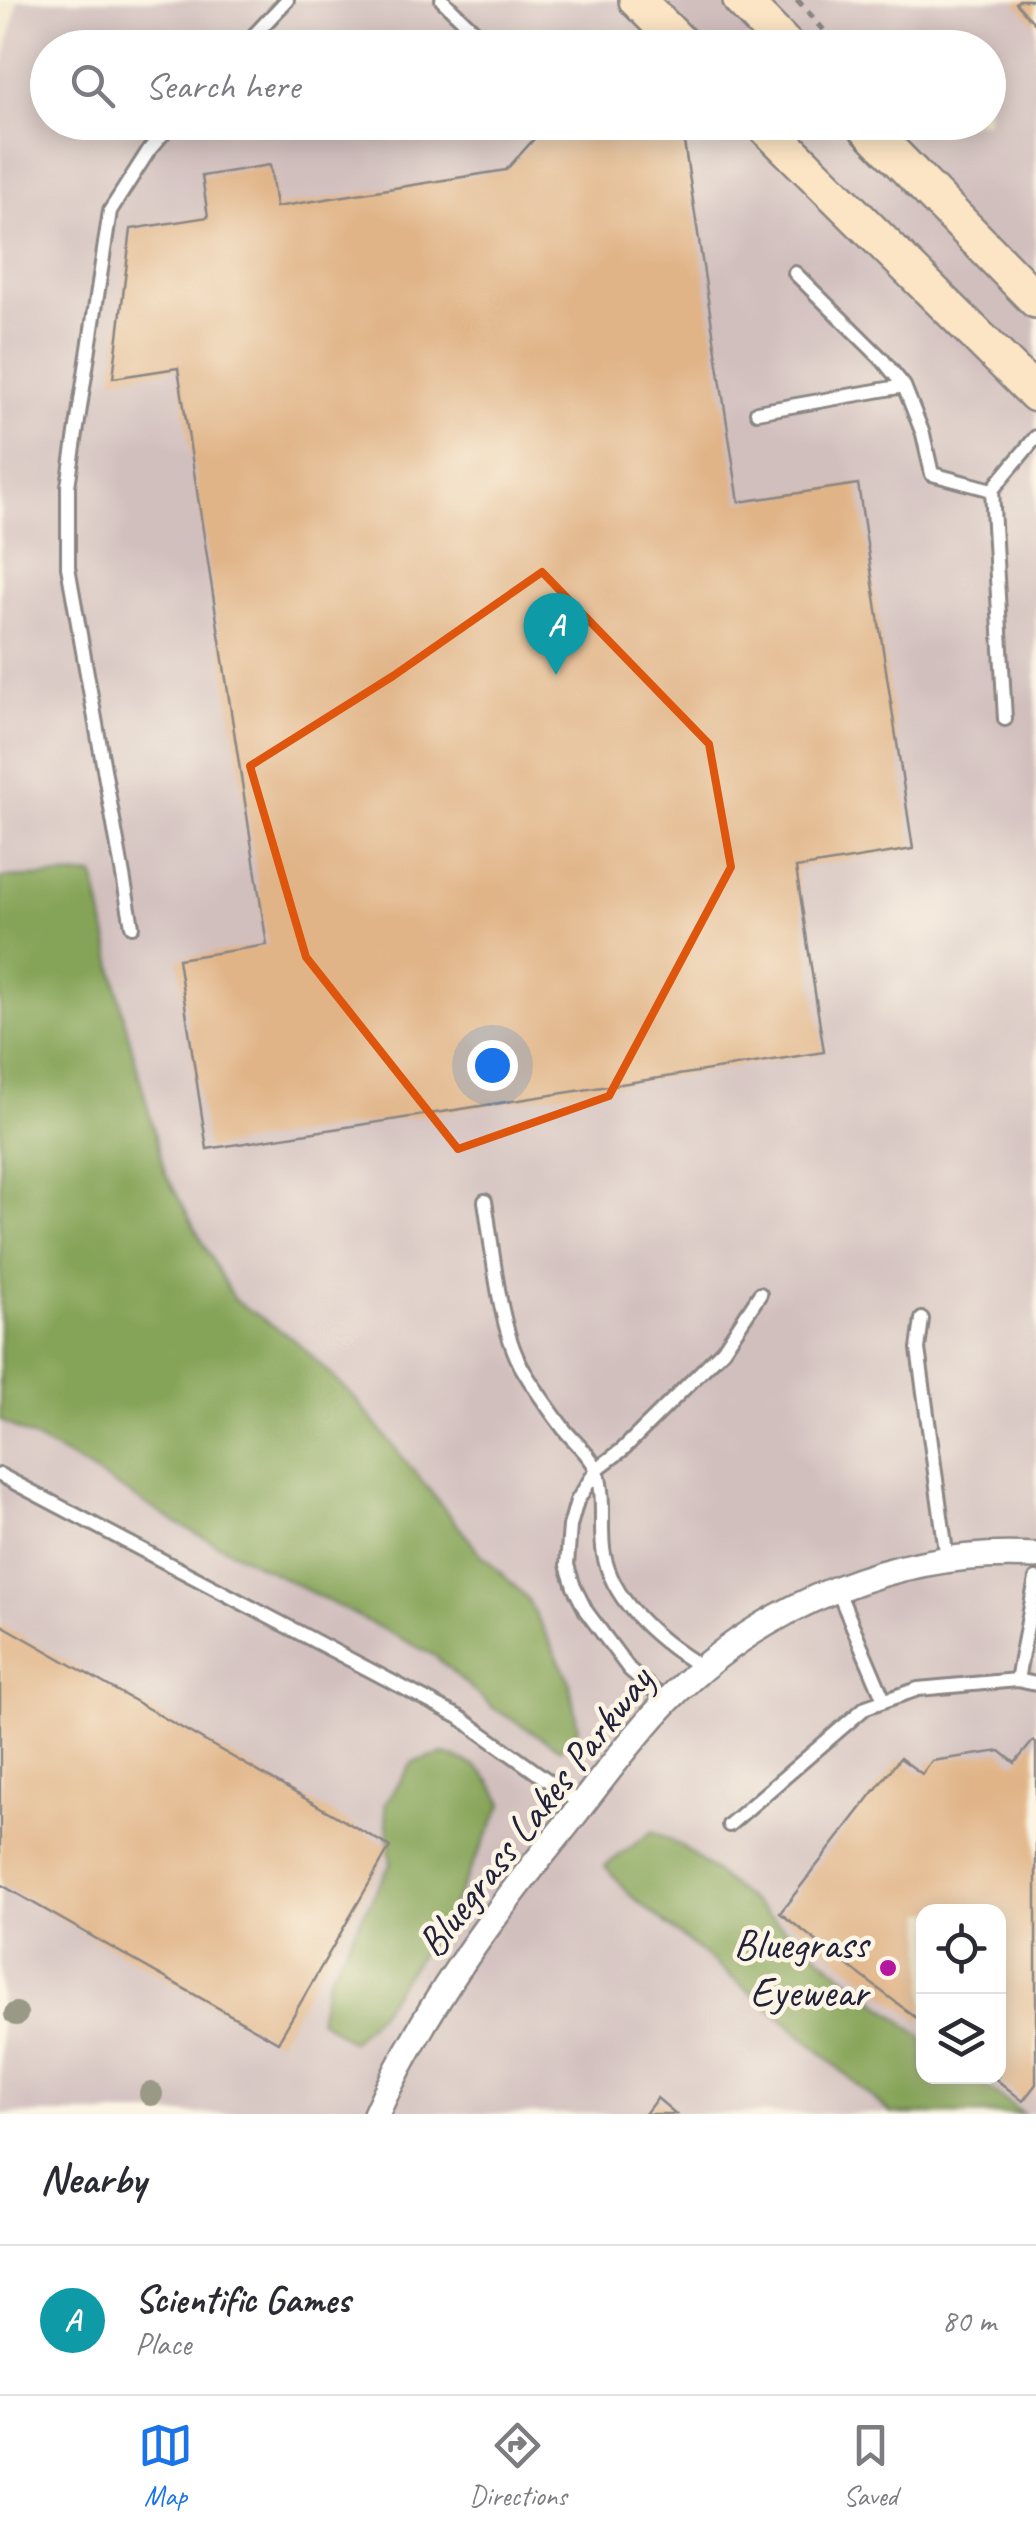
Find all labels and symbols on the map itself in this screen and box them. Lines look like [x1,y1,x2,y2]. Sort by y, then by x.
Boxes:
pin: A [524,592,588,675]
your location [467,1040,518,1091]
street label: Bluegrass Lakes Parkway [405,1654,667,1968]
place label: Bluegrass Eyewear [734,1918,872,2019]
marker: Bluegrass Eyewear [877,1957,899,1979]

